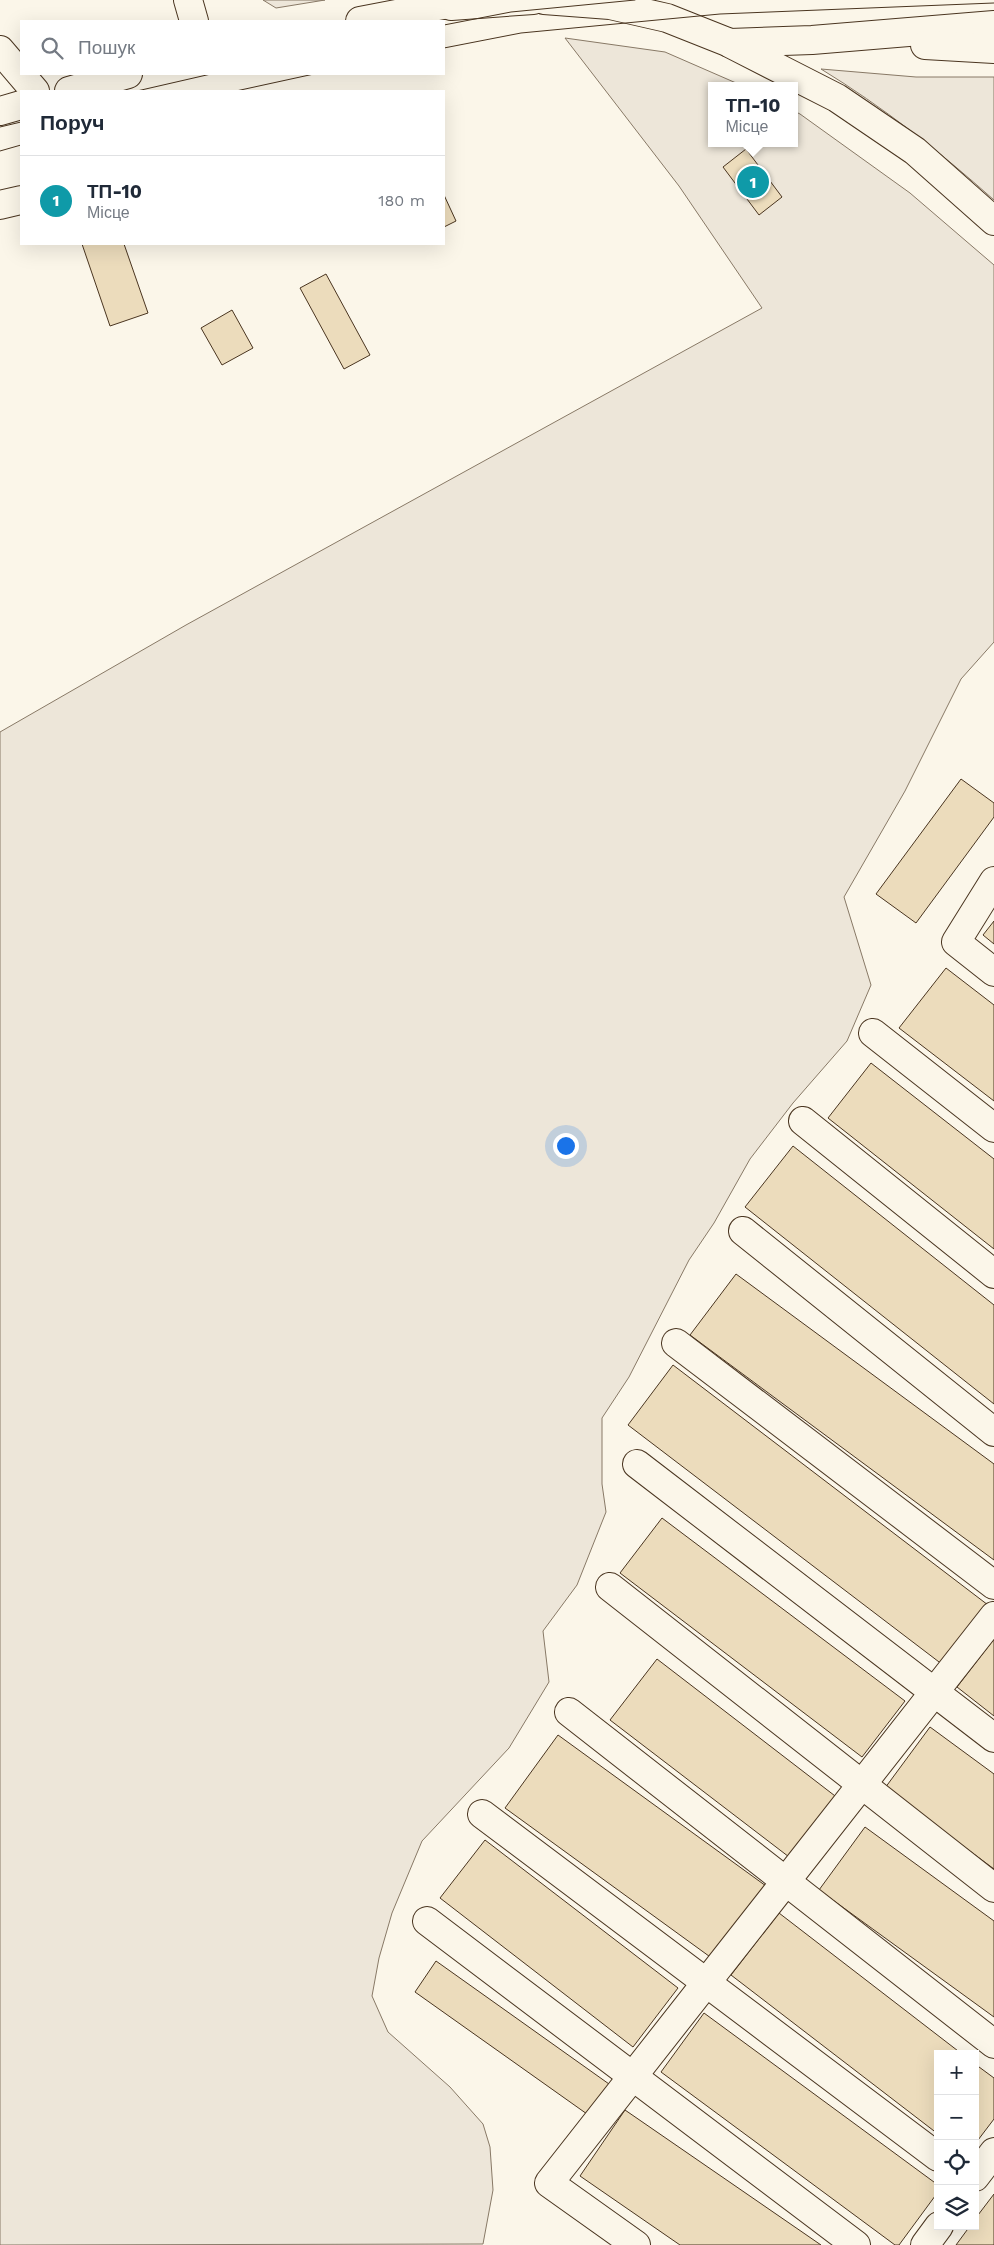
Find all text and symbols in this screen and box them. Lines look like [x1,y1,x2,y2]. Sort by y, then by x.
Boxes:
search box [20,20,445,75]
icon: search [38,34,66,62]
text: Пошук [78,36,135,59]
popup [708,82,798,147]
text: ТП-10 [726,94,780,117]
text: Поруч [40,110,104,135]
text: Місце [726,117,768,136]
pin: 1 [737,163,769,201]
text: ТП-10 [87,180,142,203]
text: 1 [53,191,59,210]
text: 180 m [378,191,425,210]
text: Місце [87,203,130,222]
your location [553,1133,579,1159]
map controls [934,2050,979,2230]
button: + [934,2050,979,2095]
button: − [934,2095,979,2140]
button: locate [934,2140,979,2185]
button: layers [934,2185,979,2230]

